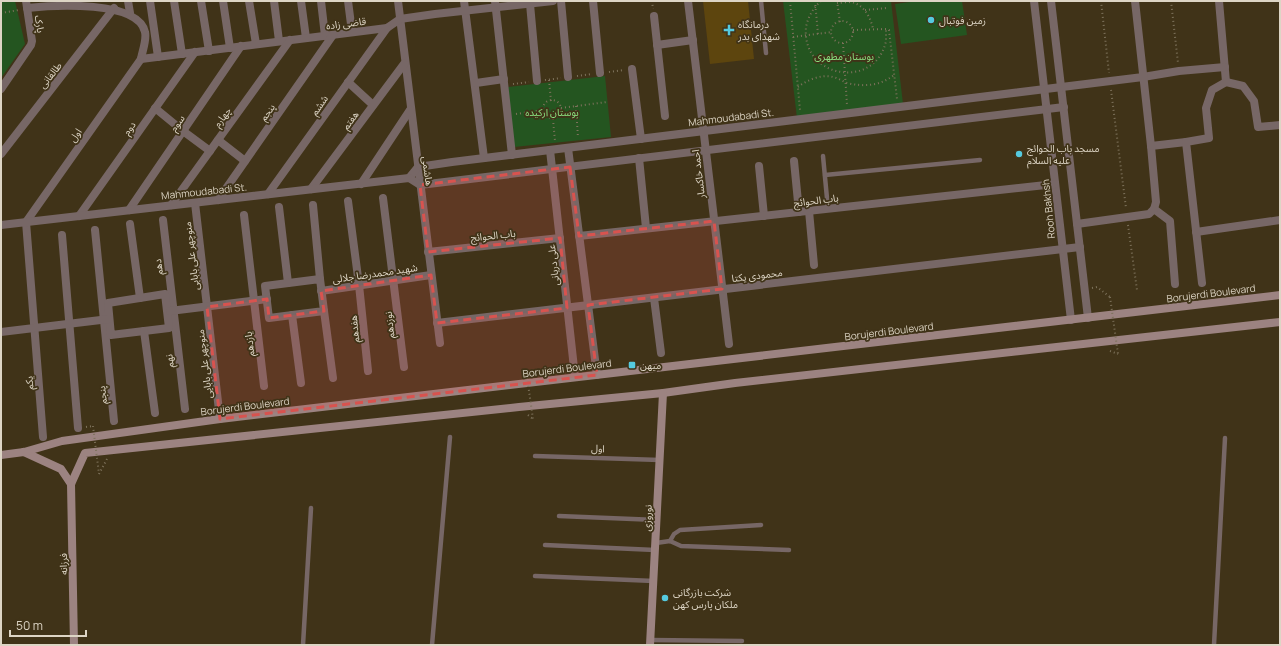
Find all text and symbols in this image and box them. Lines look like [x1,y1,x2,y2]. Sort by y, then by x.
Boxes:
place label: زمین فوتبال [939,13,986,27]
street label: پارک [32,14,48,34]
street label: قاضی زاده [325,14,367,32]
marker: زمین فوتبال [926,15,936,25]
place label: درمانگاه شهدای بدر [737,17,780,43]
marker: درمانگاه شهدای بدر [723,24,735,36]
park label: بوستان مطهری [814,49,874,63]
street label: طالقانی [35,59,65,91]
street label: ششم [307,92,332,119]
street label: پنجم [256,100,279,124]
street label: چهارم [210,104,236,131]
park label: بوستان ارکیده [525,105,579,119]
street label: Mahmoudabadi St. [687,105,775,129]
street label: هفتم [338,108,363,133]
street label: سوم [166,112,189,135]
street label: دوم [119,118,141,139]
street label: اول [65,125,85,145]
place label: مسجد باب الحوائج علیه السلام [1027,141,1100,169]
street label: احمد خاکسار [688,149,708,200]
marker: مسجد باب الحوائج علیه السلام [1014,149,1024,159]
street label: هاشمی [419,155,437,187]
street label: Rooh Bakhsh [1038,178,1058,239]
street label: Mahmoudabadi St. [160,180,248,202]
street label: باب الحوائج [793,190,840,211]
street label: منوچهر علی بابابی [180,221,202,291]
street label: باب الحوائج [470,226,517,245]
street label: علی دریانی [544,244,562,286]
street label: دهم [150,258,167,276]
street label: شهید محمدرضا جلالی [332,260,419,286]
street label: محمودی یکتا [731,265,783,285]
street label: Borujerdi Boulevard [1166,281,1256,305]
street label: نوزدهم [381,310,398,339]
street label: هفدهم [346,314,363,343]
street label: Borujerdi Boulevard [844,319,934,343]
street label: منوچهر علی بابایی [193,329,215,399]
street label: یازدهم [241,330,258,357]
street label: نهم [161,353,178,368]
street label: Borujerdi Boulevard [522,356,612,380]
place label: میهن [640,358,661,372]
marker: میهن [627,360,637,370]
street label: یکم [21,375,38,390]
street label: پنجم [94,385,111,405]
street label: Borujerdi Boulevard [200,394,290,418]
street label: اول [591,441,605,455]
street label: نوروزی [639,504,655,532]
street label: فرزانه [56,552,70,575]
place label: شرکت بازرگانی ملکان پارس کهن [673,585,738,611]
marker: شرکت بازرگانی ملکان پارس کهن [660,593,670,603]
scale bar [10,612,86,638]
text: 50 m [16,617,43,634]

